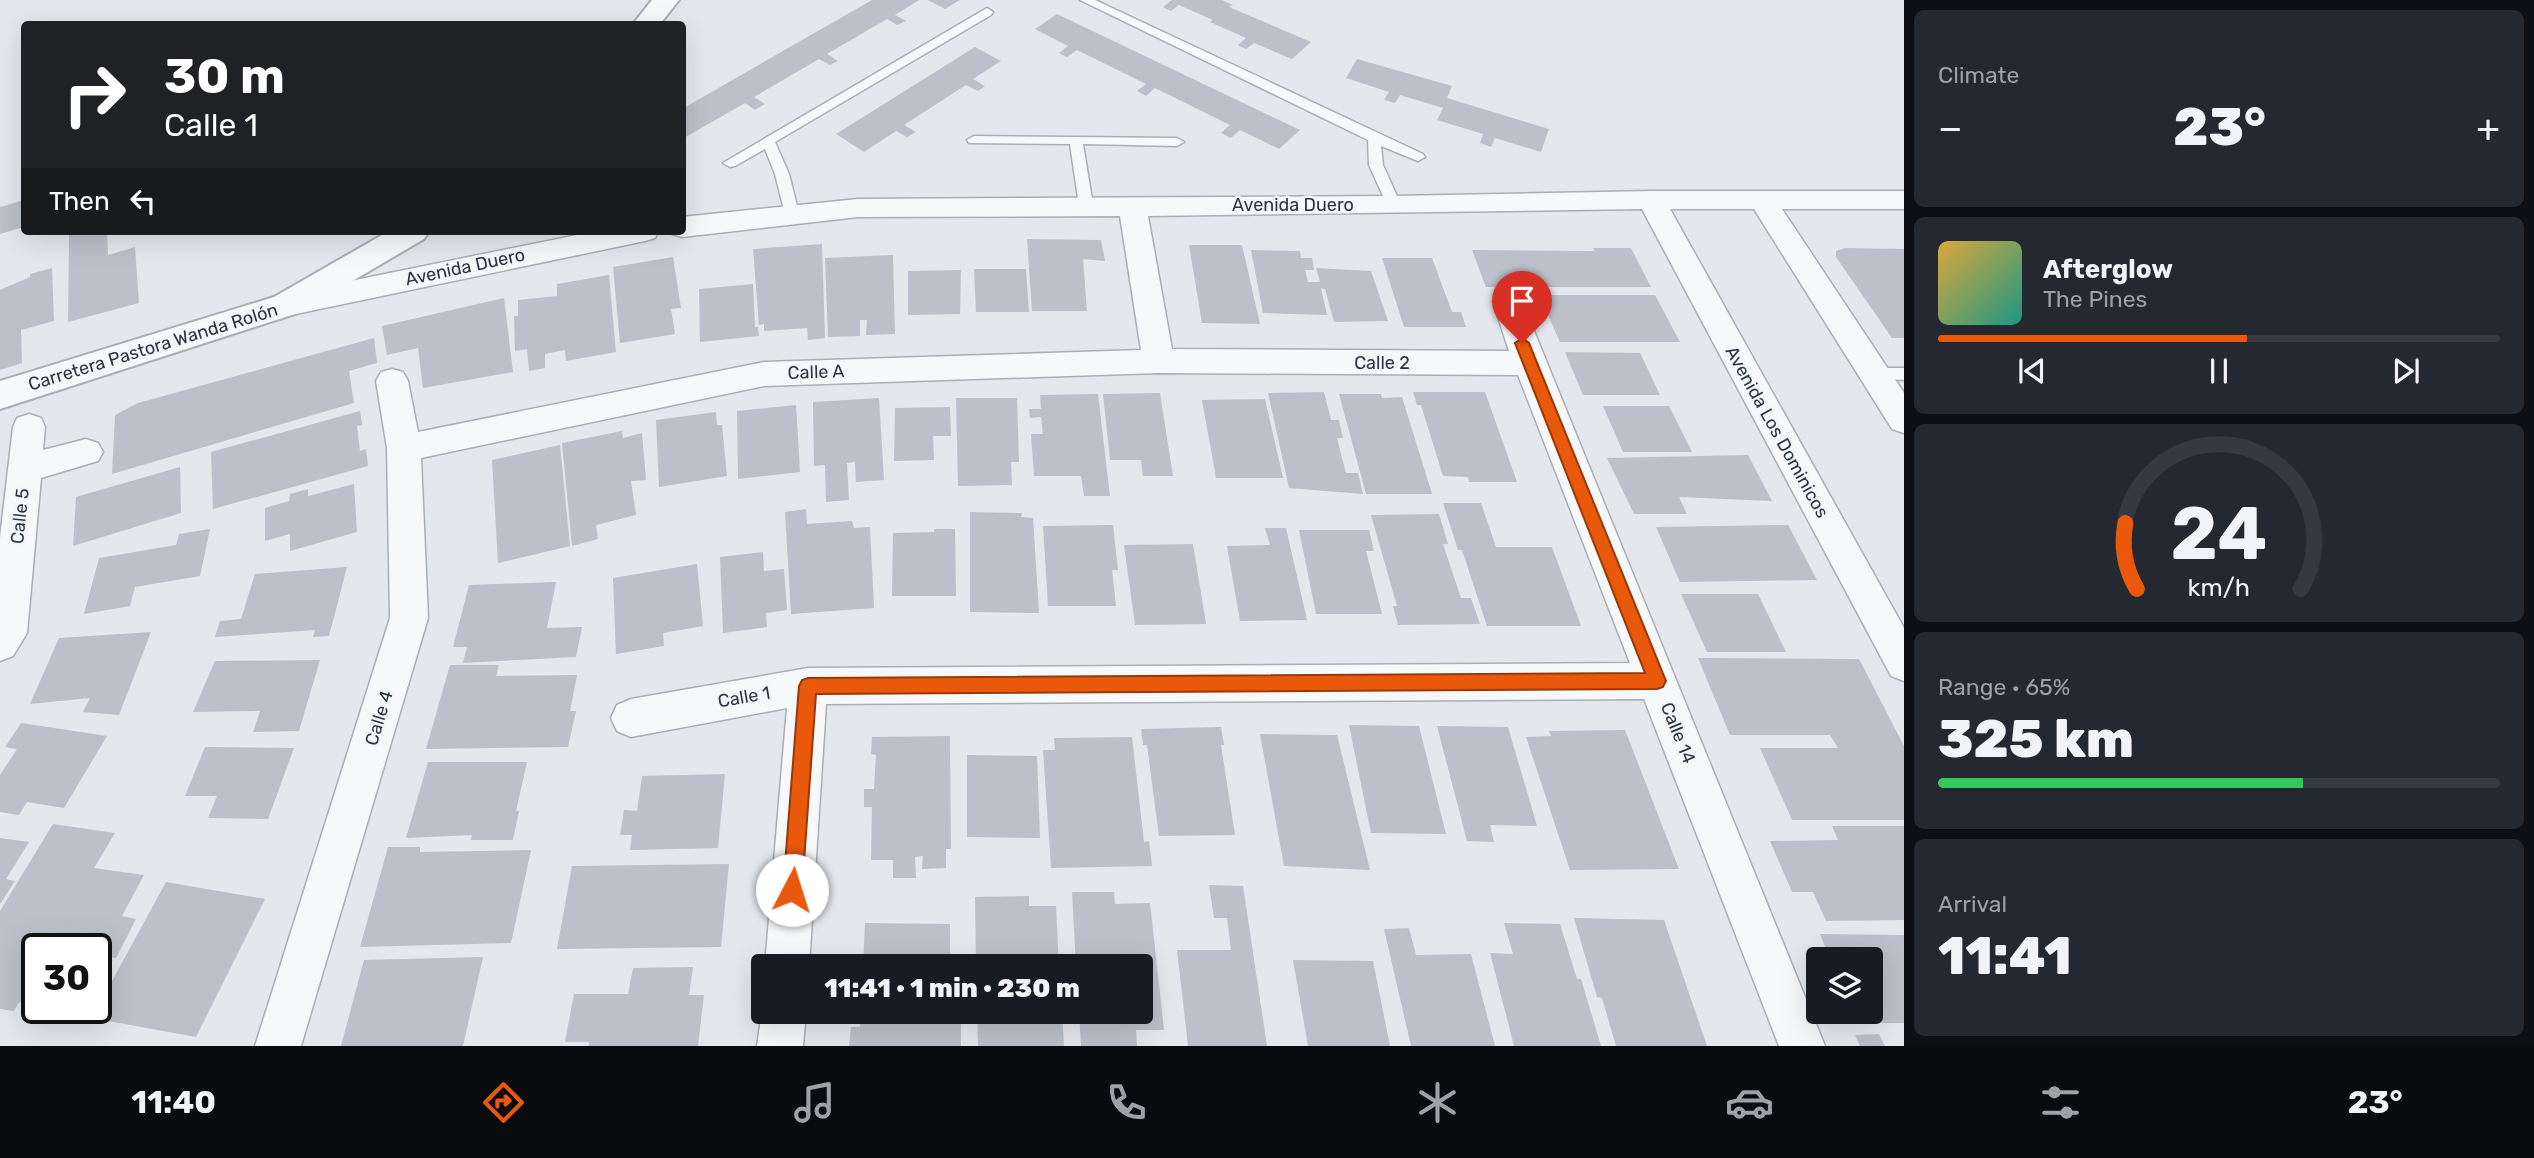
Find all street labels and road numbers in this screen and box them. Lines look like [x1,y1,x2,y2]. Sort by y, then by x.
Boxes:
street label: Avenida Duero [1232,194,1354,216]
street label: Avenida Duero [403,244,527,290]
street label: Carretera Pastora Wanda Rolón [26,299,280,395]
street label: Avenida Los Dominicos [1721,342,1833,522]
street label: Calle 2 [1354,352,1410,374]
street label: Calle A [787,360,845,384]
street label: Calle 5 [6,487,34,545]
street label: Calle 1 [716,682,772,712]
street label: Calle 4 [360,688,398,748]
street label: Calle 14 [1656,699,1700,767]

